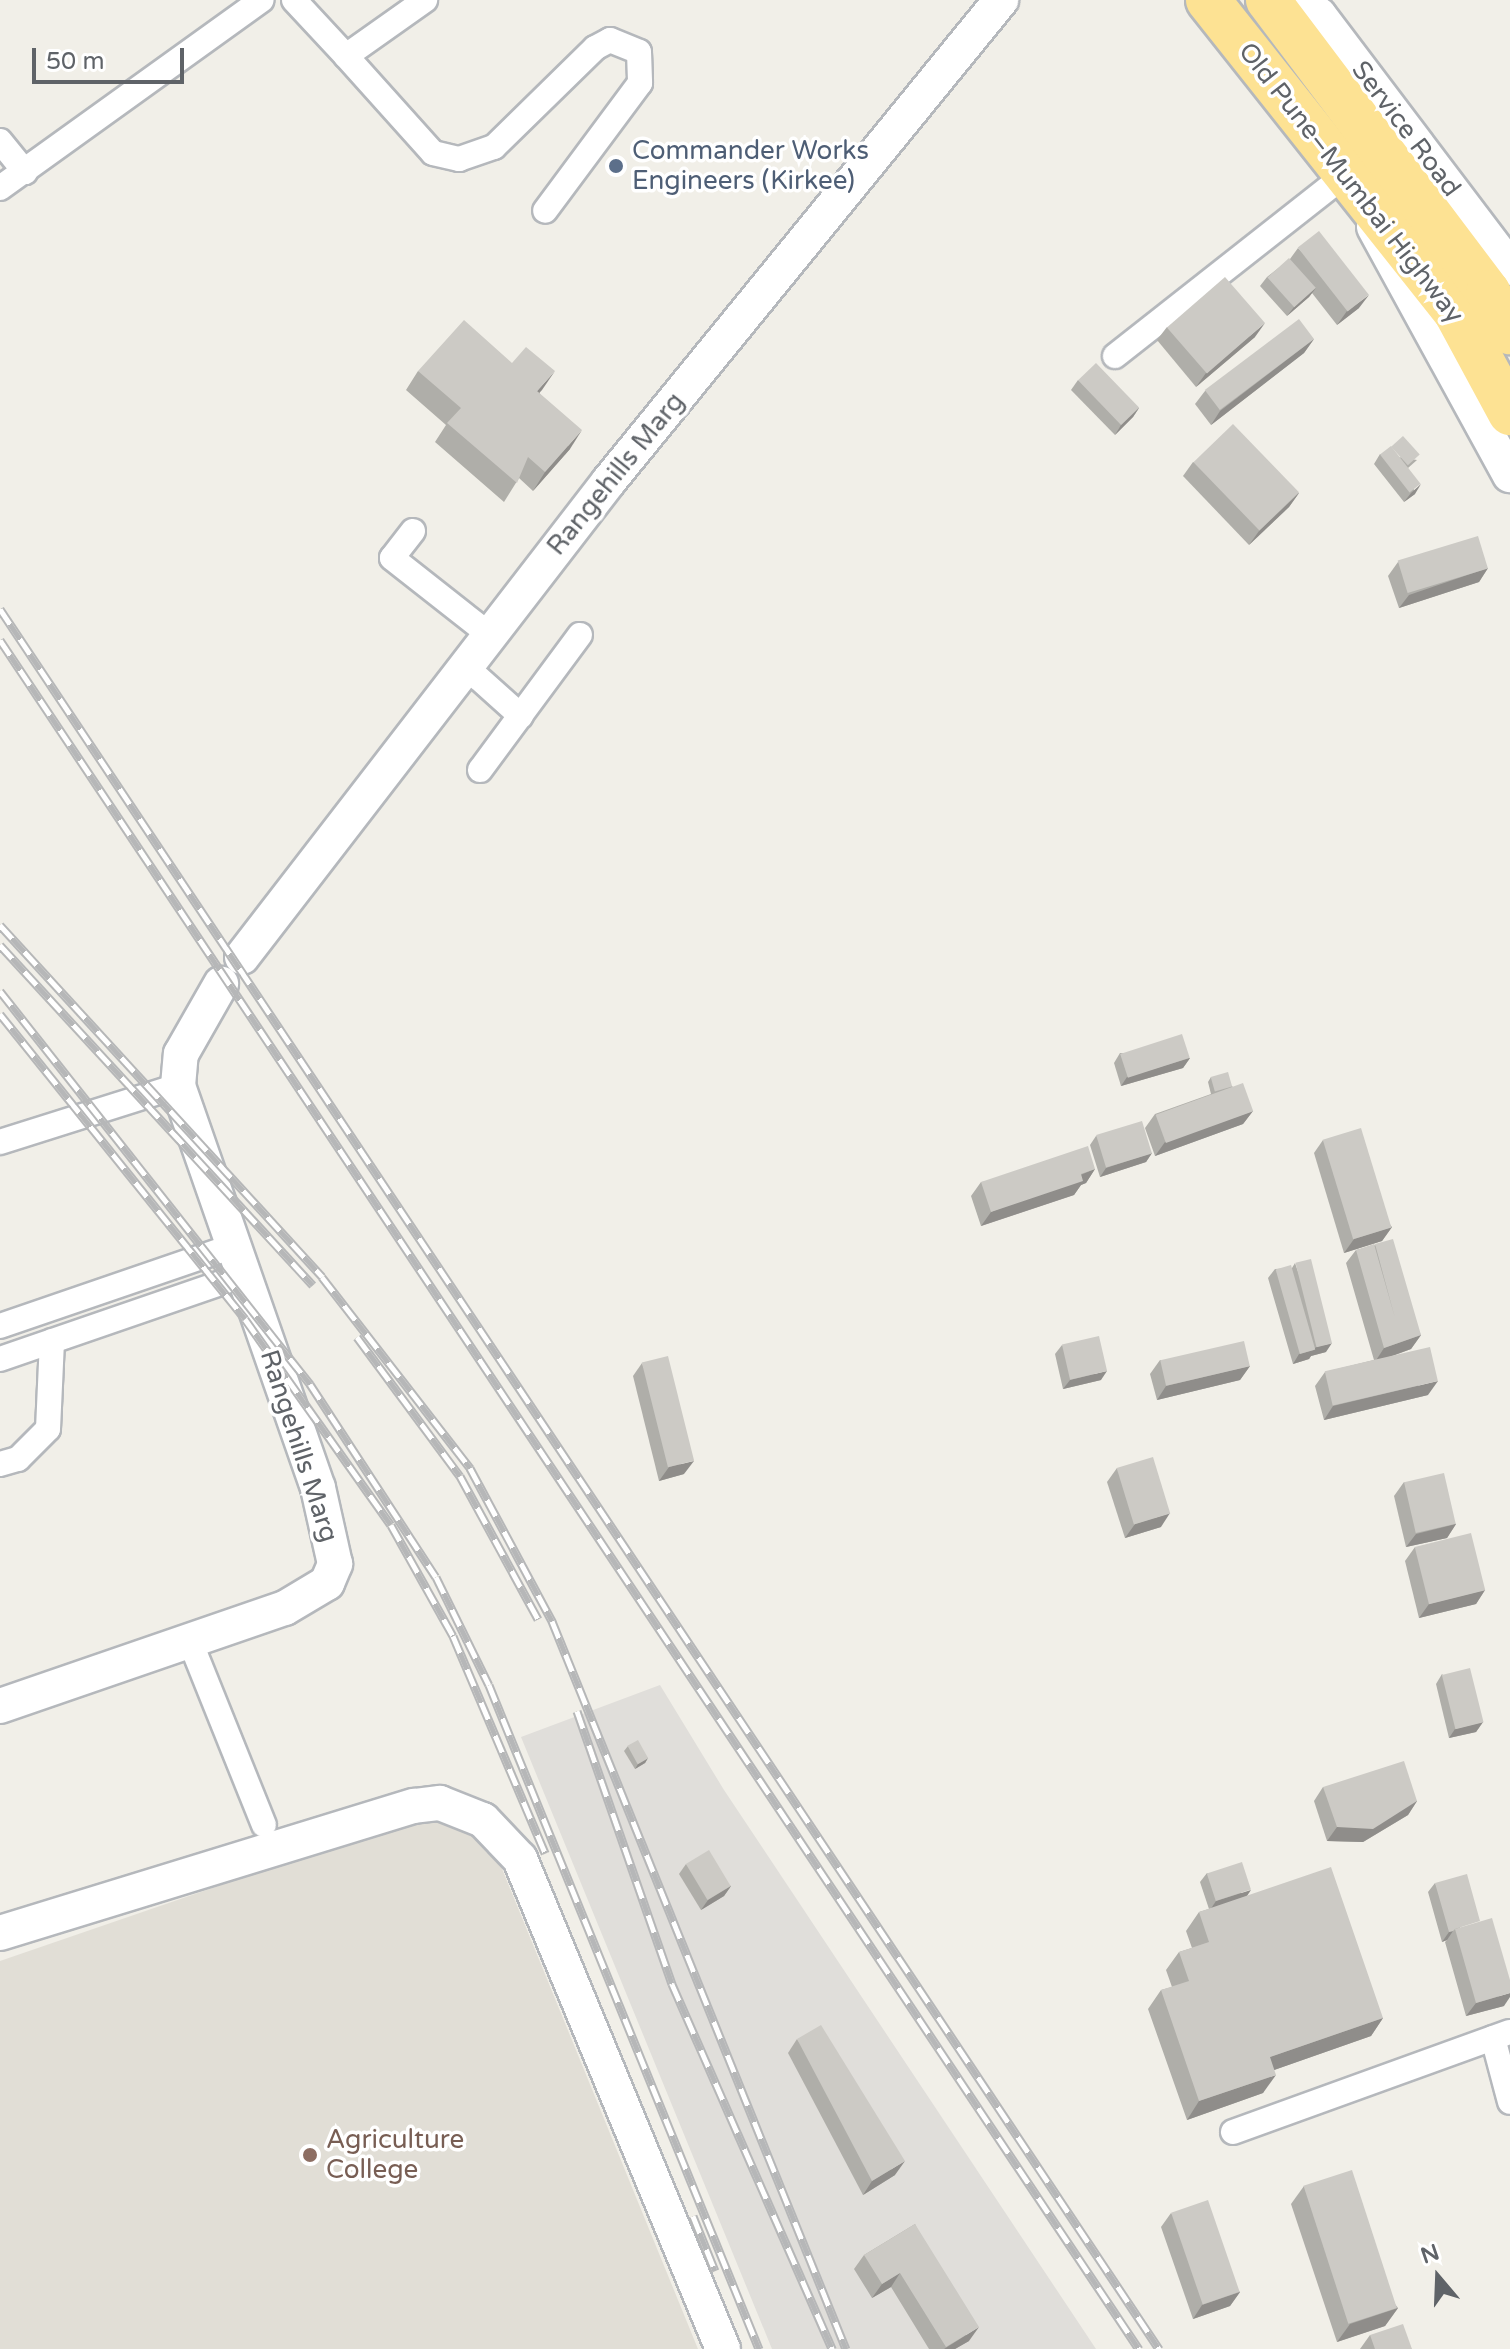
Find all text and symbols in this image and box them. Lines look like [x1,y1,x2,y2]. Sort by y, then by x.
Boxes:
scale bar [36,32,188,82]
street label: Old Pune–Mumbai Highway [1232,37,1470,329]
text: 50 m [46,47,104,76]
street label: Service Road [1345,55,1467,203]
place label: Commander Works Engineers (Kirkee) [632,135,869,196]
marker: Commander Works Engineers (Kirkee) [607,157,625,175]
street label: Rangehills Marg [541,386,691,562]
street label: Rangehills Marg [253,1346,345,1546]
place label: Agriculture College [326,2124,464,2186]
marker: Agriculture College [301,2146,319,2164]
north arrow [1398,2237,1478,2317]
text: N [1418,2239,1443,2269]

